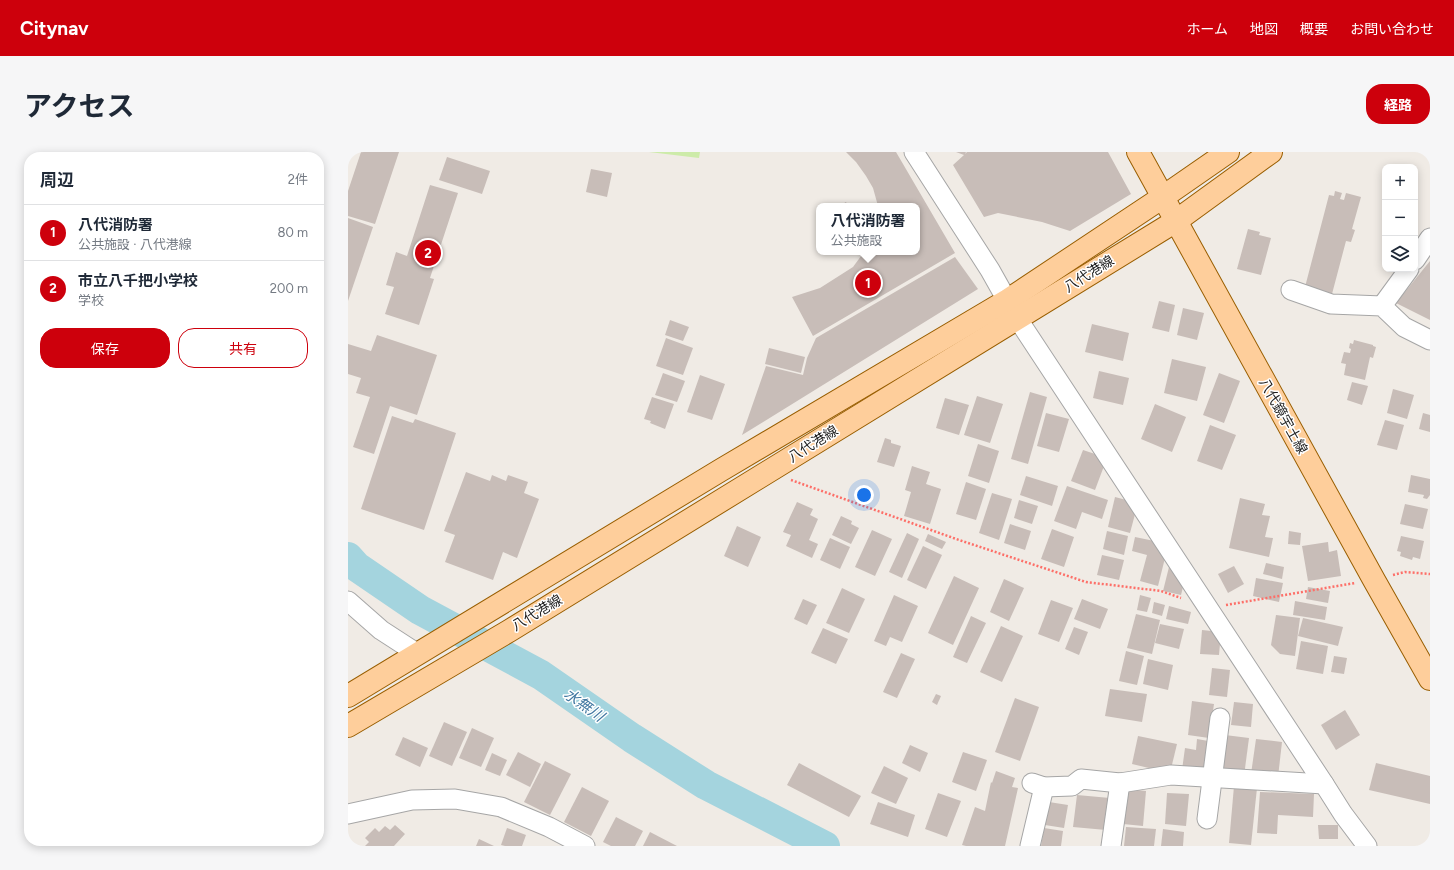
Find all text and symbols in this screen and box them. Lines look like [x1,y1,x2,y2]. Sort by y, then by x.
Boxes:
text: Citynav [20,17,89,40]
text: ホーム [1186,21,1228,38]
text: 地図 [1250,21,1278,38]
text: 概要 [1300,21,1328,38]
text: お問い合わせ [1350,21,1434,38]
button: 経路 [1366,84,1430,124]
text: アクセス [24,89,135,123]
map controls [1382,164,1418,272]
button: + [1382,164,1418,200]
text: 周辺 [40,170,74,190]
text: 2件 [288,172,308,187]
button: − [1382,200,1418,236]
popup [816,203,920,255]
text: 八代消防署 [830,212,906,230]
text: 八代消防署 [78,216,153,234]
text: 1 [50,225,56,240]
text: 80 m [277,225,308,240]
text: 公共施設 [830,233,883,248]
button: layers [1382,236,1418,272]
text: 公共施設 · 八代港線 [78,237,192,252]
pin: 2 [415,238,441,268]
street label: 八代港線 [1061,252,1117,296]
pin: 1 [855,268,881,298]
text: 市立八千把小学校 [78,272,198,290]
text: 2 [49,281,57,296]
text: 200 m [270,281,308,296]
text: 学校 [78,293,104,308]
button: 保存 [40,328,170,368]
button: 共有 [178,328,308,368]
street label: 八代鏡宇土線 [1255,375,1311,457]
street label: 八代港線 [785,422,841,466]
your location [854,485,874,505]
street label: 八代港線 [509,591,565,635]
water label: 水無川 [560,685,609,726]

